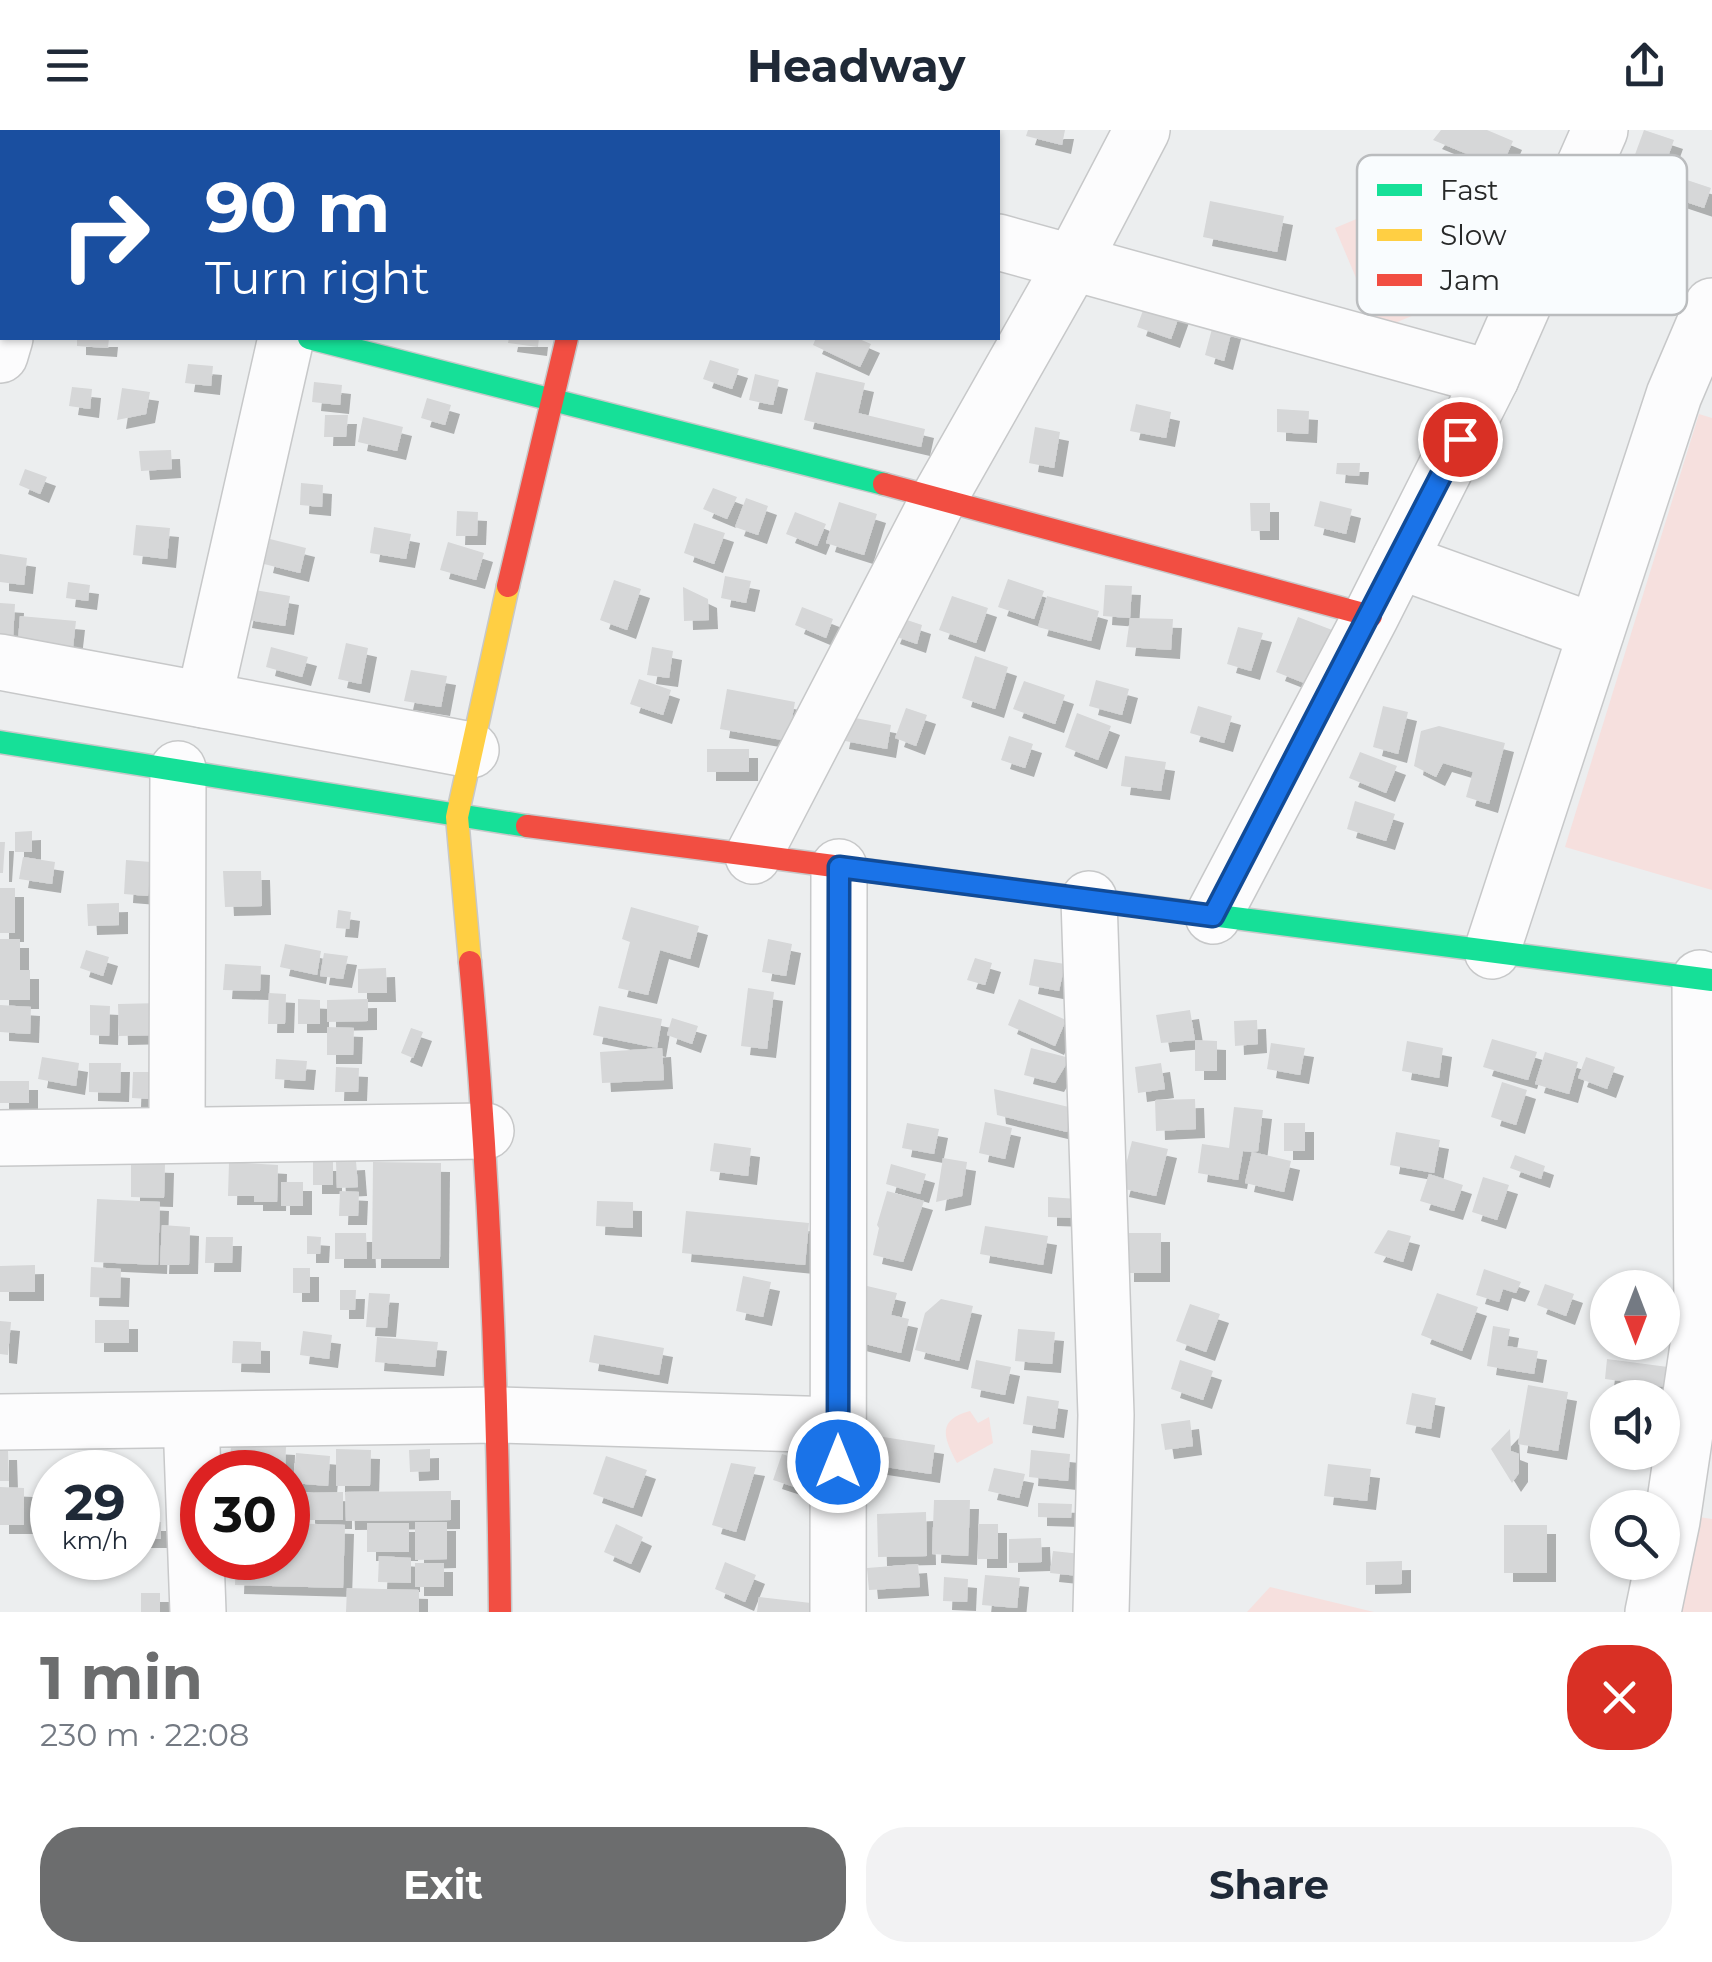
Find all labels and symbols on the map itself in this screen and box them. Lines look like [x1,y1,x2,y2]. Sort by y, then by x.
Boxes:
legend [1357,155,1687,315]
text: Fast [1440,173,1499,207]
text: Slow [1440,218,1507,252]
text: Jam [1439,263,1500,297]
pin [1418,397,1503,482]
north arrow [1590,1270,1680,1360]
position arrow [786,1410,890,1514]
speed limit sign: 30 [180,1450,310,1580]

